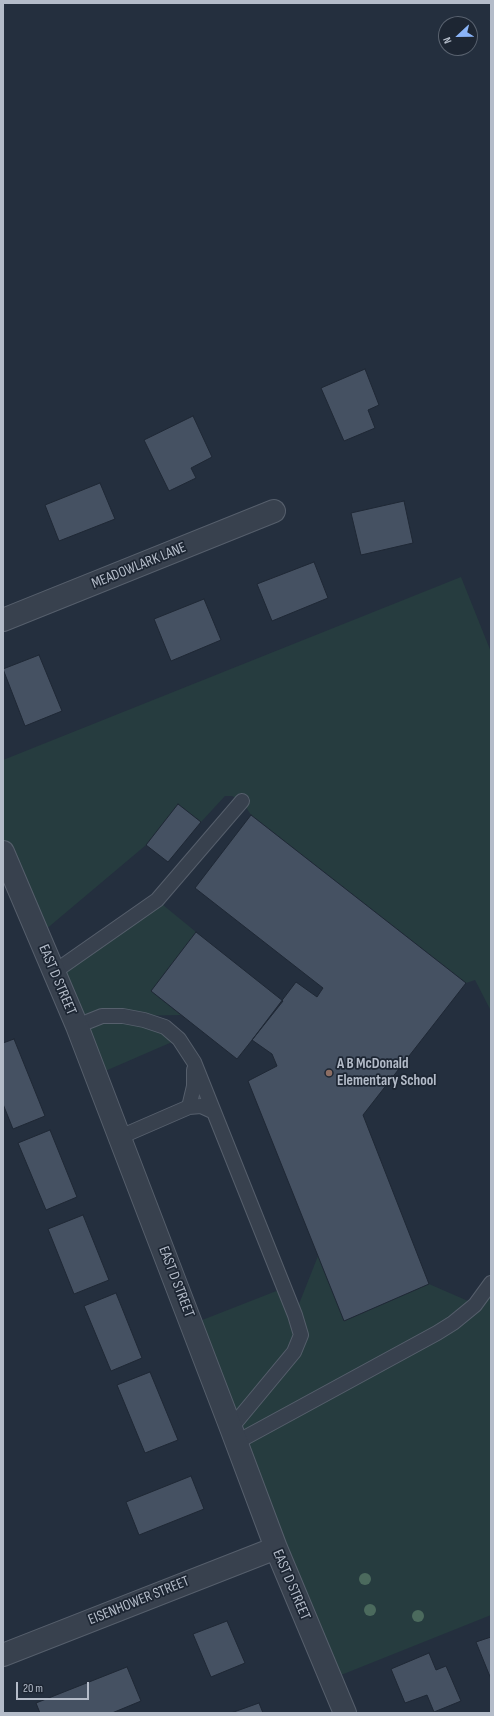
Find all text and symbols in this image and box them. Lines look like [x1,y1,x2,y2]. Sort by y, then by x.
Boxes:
north arrow [438,16,478,56]
text: N [440,35,454,45]
street label: MEADOWLARK LANE [89,539,189,593]
street label: EAST D STREET [34,942,80,1018]
place label: A B McDonald Elementary School [337,1055,436,1090]
marker: A B McDonald Elementary School [324,1068,334,1078]
street label: EAST D STREET [154,1244,198,1320]
street label: EAST D STREET [268,1547,314,1623]
street label: EISENHOWER STREET [86,1573,192,1629]
scale bar [18,1674,91,1700]
text: 20 m [23,1681,43,1696]

